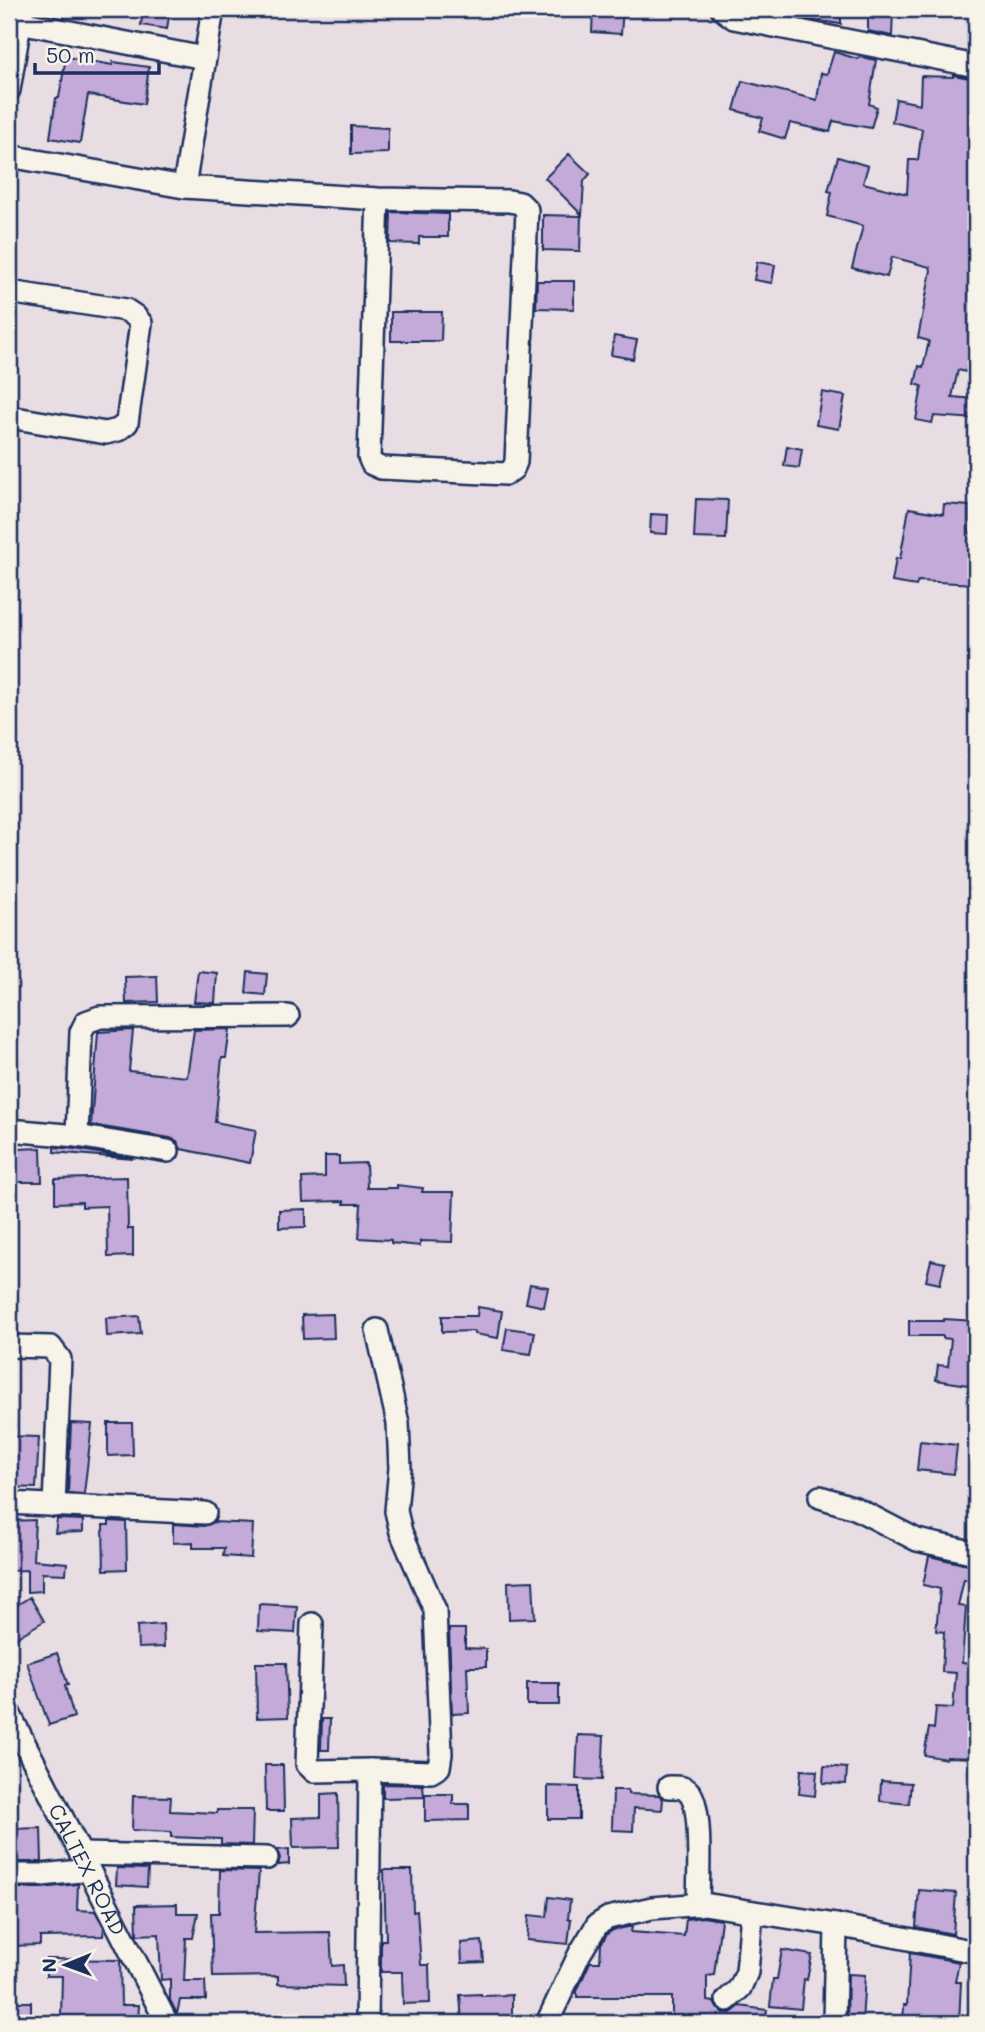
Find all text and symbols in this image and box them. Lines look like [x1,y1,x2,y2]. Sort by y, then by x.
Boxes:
scale bar [35,32,159,76]
text: 50 m [46,41,95,68]
street label: CALTEX ROAD [44,1799,133,1939]
north arrow [32,1930,102,2000]
text: N [36,1958,61,1973]

